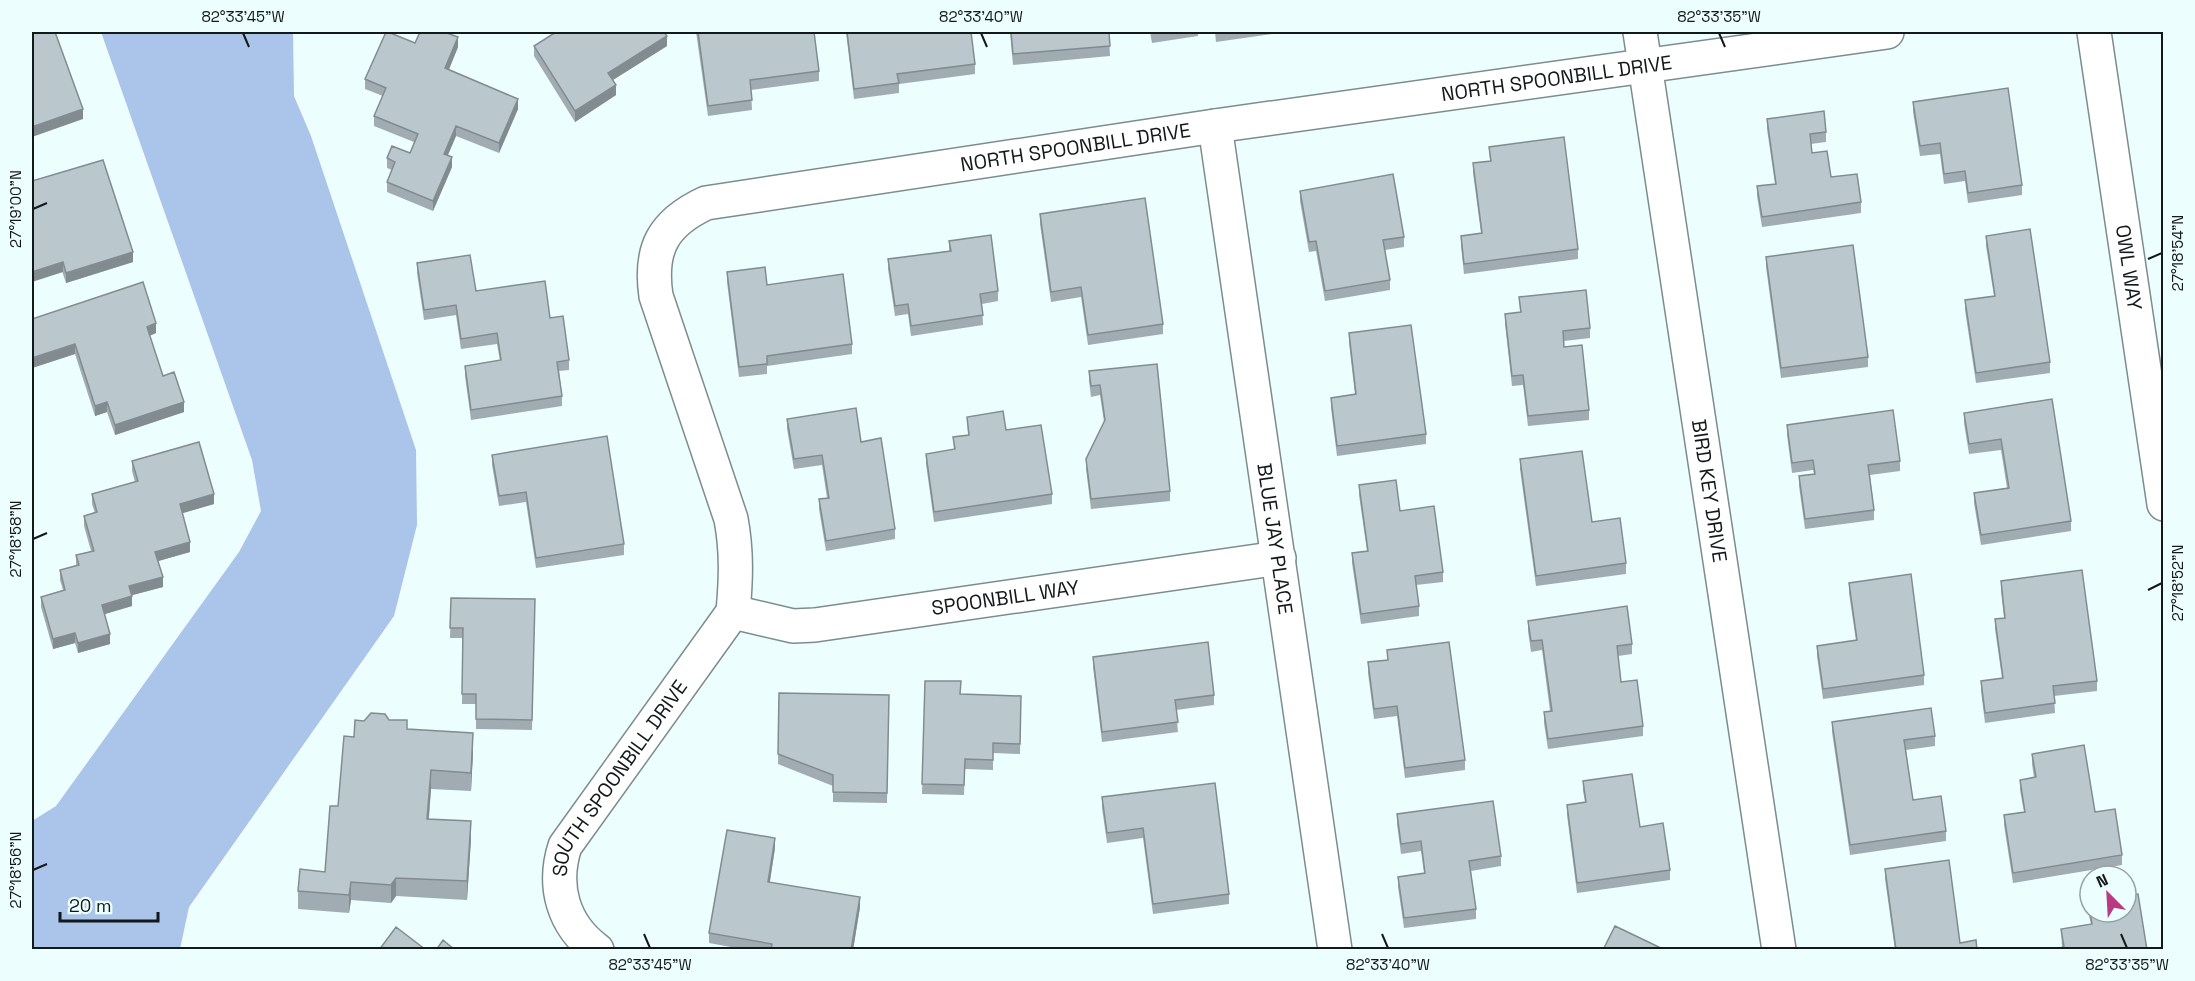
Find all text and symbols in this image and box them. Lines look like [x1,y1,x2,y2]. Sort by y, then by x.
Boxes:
text: 82°33'45"W [201,7,285,26]
text: 82°33'40"W [939,7,1023,26]
text: 82°33'35"W [1677,7,1761,26]
street label: NORTH SPOONBILL DRIVE [1440,49,1673,107]
street label: NORTH SPOONBILL DRIVE [959,117,1192,177]
text: 27°19'00"N [6,170,25,248]
text: 27°18'54"N [2168,215,2187,291]
street label: OWL WAY [2110,223,2148,312]
street label: BIRD KEY DRIVE [1686,418,1733,564]
street label: BLUE JAY PLACE [1251,461,1299,616]
text: 27°18'58"N [6,500,25,578]
text: 27°18'52"N [2168,545,2187,621]
street label: SPOONBILL WAY [930,574,1081,621]
street label: SOUTH SPOONBILL DRIVE [547,675,693,878]
text: 27°18'56"N [6,832,25,908]
north arrow [2078,864,2138,924]
text: N [2093,869,2111,893]
scale bar [60,885,158,923]
text: 20 m [69,894,112,917]
text: 82°33'45"W [608,955,692,974]
text: 82°33'40"W [1346,955,1430,974]
text: 82°33'35"W [2085,955,2169,974]

